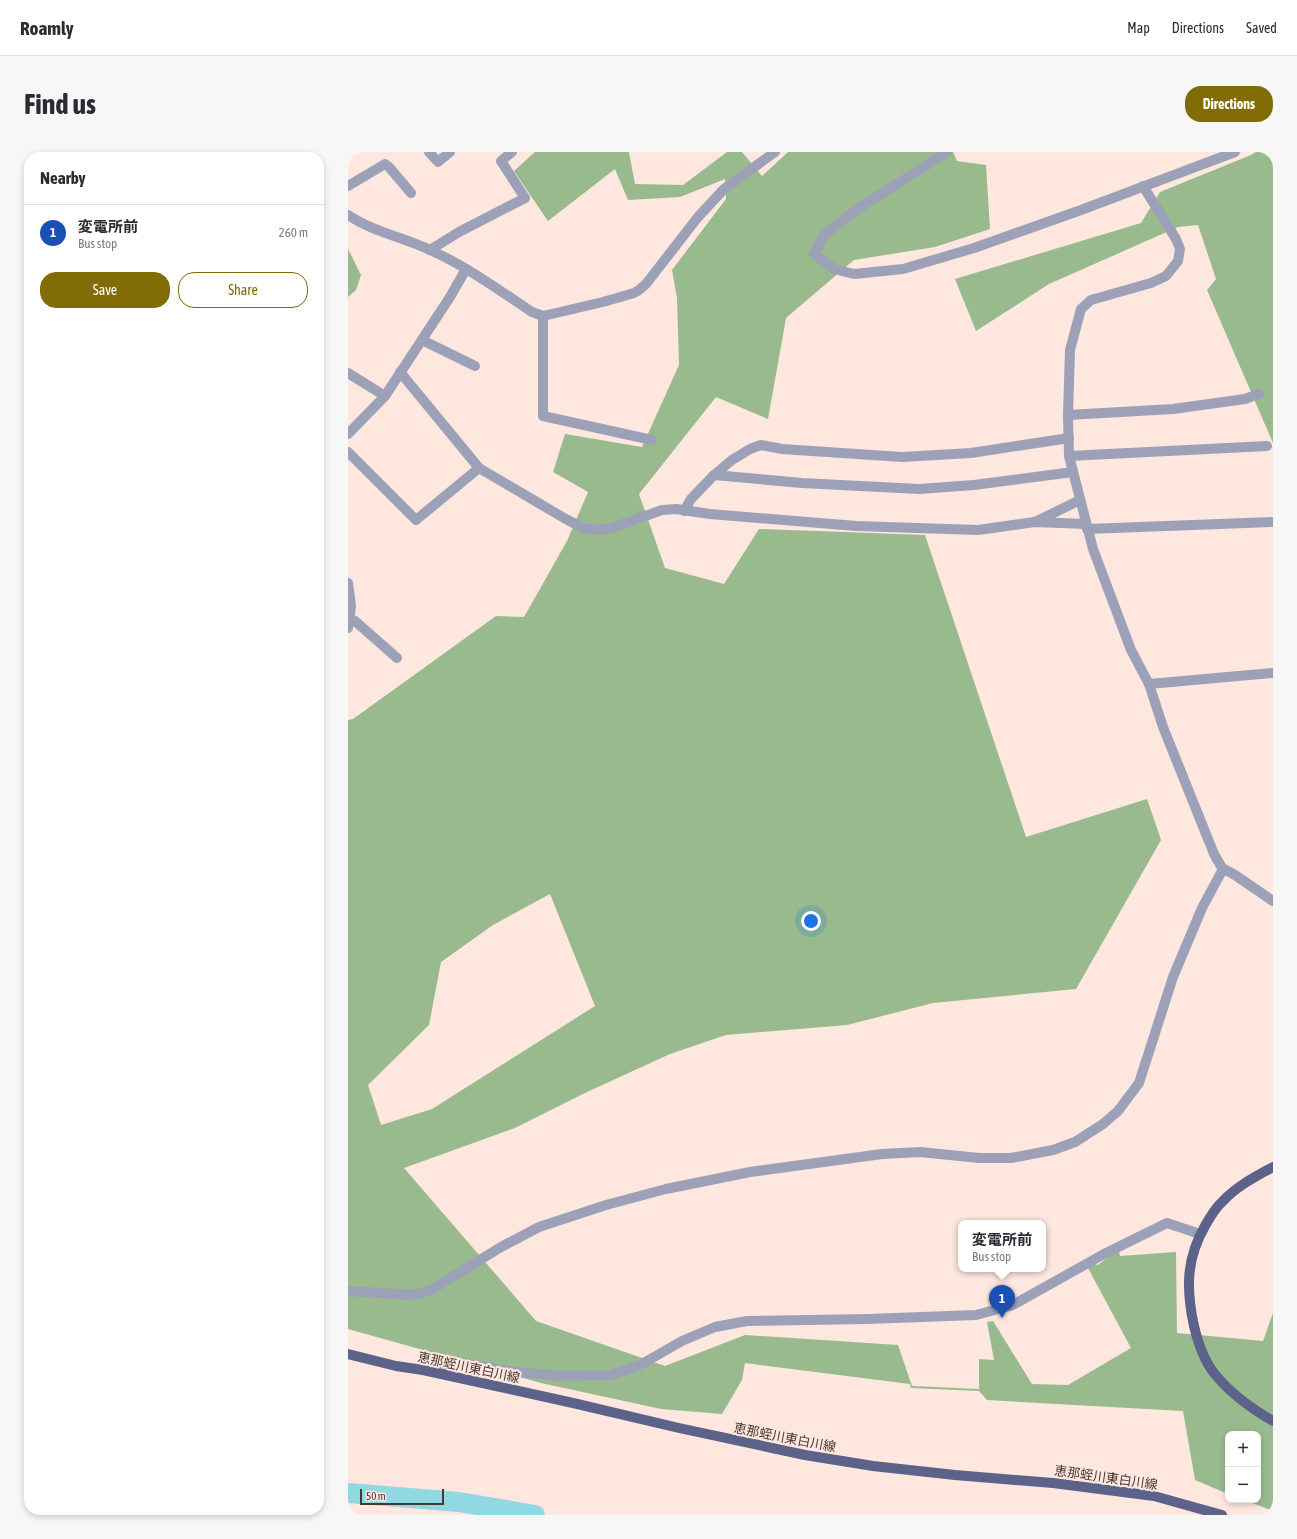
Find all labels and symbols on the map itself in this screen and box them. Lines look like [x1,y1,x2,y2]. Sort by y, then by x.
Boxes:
your location [801,911,821,931]
pin: 1 [989,1285,1015,1318]
street label: 恵那蛭川東白川線 [416,1349,521,1386]
street label: 恵那蛭川東白川線 [732,1420,837,1455]
street label: 恵那蛭川東白川線 [1053,1463,1158,1492]
scale bar [360,1487,444,1506]

